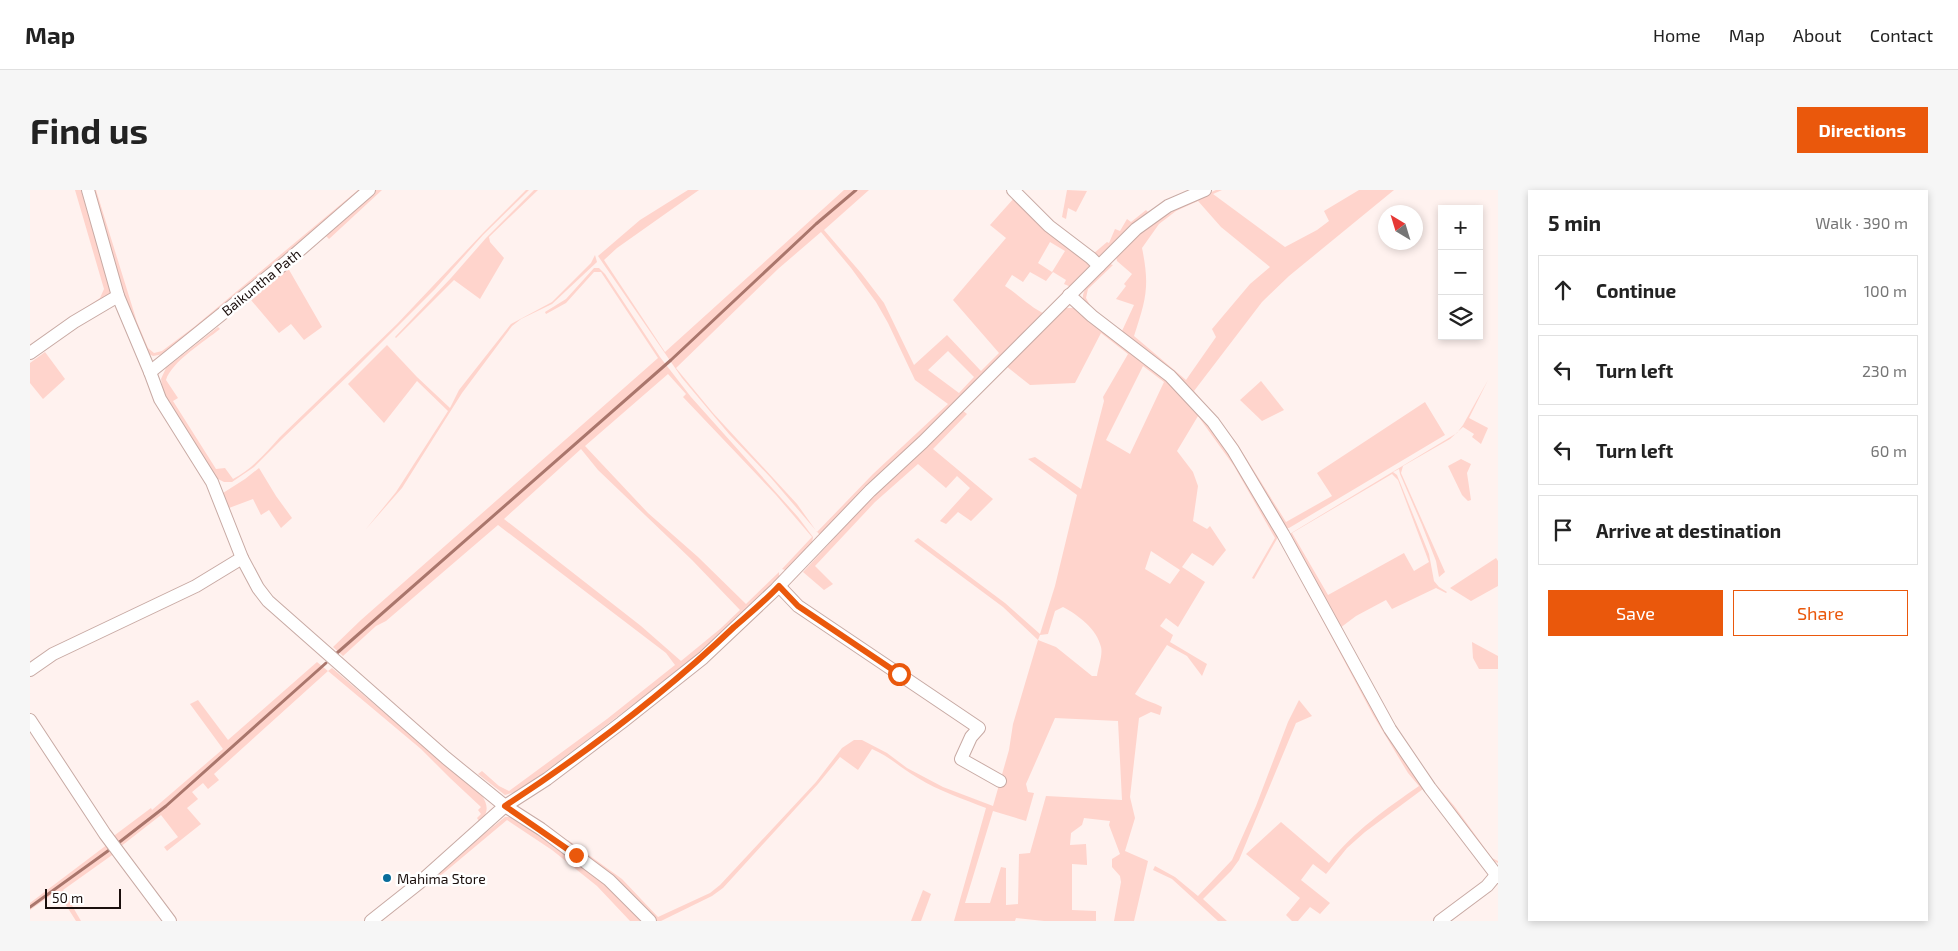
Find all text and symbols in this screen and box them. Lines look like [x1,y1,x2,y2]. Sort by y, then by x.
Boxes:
text: Map [25,20,75,49]
text: Home [1653,24,1701,46]
text: Map [1729,24,1765,46]
text: About [1793,24,1842,46]
text: Contact [1870,24,1933,46]
button: Directions [1797,107,1928,153]
text: Find us [30,109,148,151]
north arrow [1378,205,1423,250]
map controls [1438,205,1483,340]
button: + [1438,205,1483,250]
text: 5 min [1548,210,1601,235]
text: Walk · 390 m [1815,213,1908,232]
street label: Baikuntha Path [218,245,304,319]
button: − [1438,250,1483,295]
icon: ahead [1549,276,1577,304]
text: Continue [1596,279,1676,302]
text: 100 m [1864,281,1907,300]
button: layers [1438,295,1483,340]
icon: left [1549,356,1577,384]
text: Turn left [1596,359,1673,382]
text: 230 m [1862,361,1907,380]
icon: left [1549,436,1577,464]
text: Turn left [1596,439,1673,462]
text: 60 m [1871,441,1907,460]
icon: arrive [1549,516,1577,544]
text: Arrive at destination [1596,519,1781,542]
button: Save [1548,590,1723,636]
button: Share [1733,590,1908,636]
route start [888,663,911,686]
route end [565,844,588,867]
place label: Mahima Store [397,870,486,887]
marker: Mahima Store [381,872,393,884]
scale bar [45,886,121,909]
text: 50 m [52,889,83,906]

